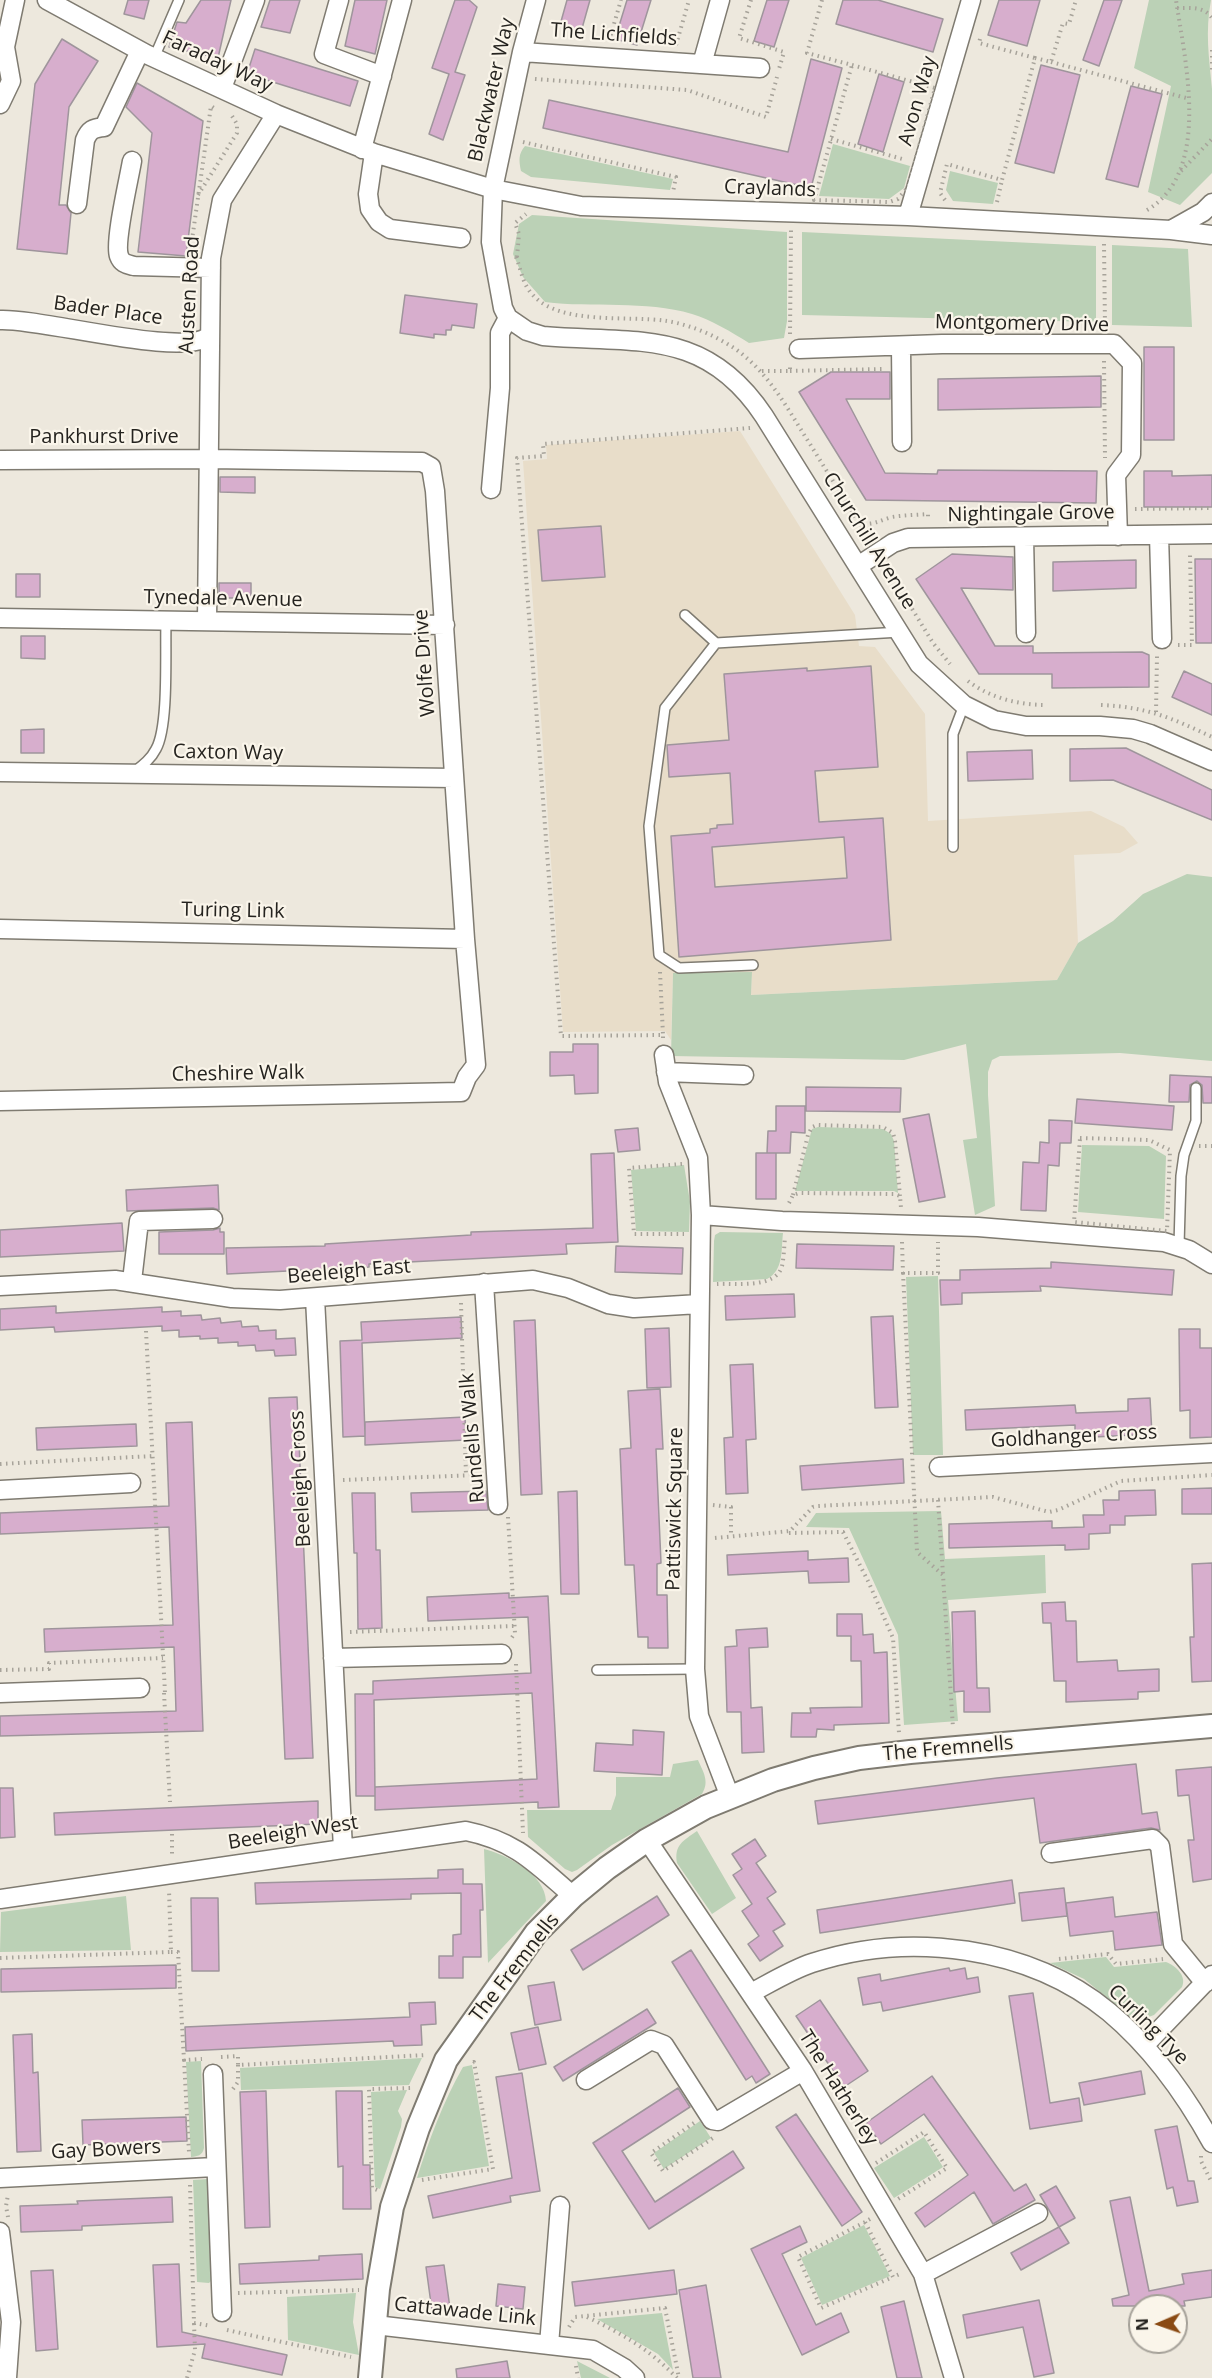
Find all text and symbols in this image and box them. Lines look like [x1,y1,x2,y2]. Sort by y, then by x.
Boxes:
street label: Blackwater Way [464,16,520,164]
street label: The Lichfields [550,19,678,51]
street label: Faraday Way [158,26,276,98]
street label: Avon Way [894,54,942,148]
street label: Craylands [724,175,816,203]
street label: Austen Road [175,235,205,355]
street label: Bader Place [52,291,164,331]
street label: Montgomery Drive [935,310,1109,338]
street label: Pankhurst Drive [29,425,179,449]
street label: Churchill Avenue [817,468,921,614]
street label: Nightingale Grove [947,501,1115,527]
street label: Tynedale Avenue [143,586,303,612]
street label: Wolfe Drive [409,608,441,718]
street label: Caxton Way [173,740,283,766]
street label: Turing Link [181,898,285,924]
street label: Cheshire Walk [171,1061,305,1087]
street label: Beeleigh East [286,1255,412,1289]
street label: Rundells Walk [455,1372,491,1504]
street label: Beeleigh Cross [285,1410,317,1548]
street label: Goldhanger Cross [990,1421,1158,1453]
street label: Pattiswick Square [662,1427,688,1591]
street label: The Fremnells [882,1731,1014,1767]
street label: Beeleigh West [226,1811,360,1855]
street label: The Fremnells [465,1909,565,2027]
street label: Curling Tye [1103,1980,1193,2070]
street label: The Hatherley [793,2026,883,2150]
street label: Gay Bowers [50,2135,162,2165]
street label: Cattawade Link [393,2293,537,2331]
north arrow [1128,2294,1188,2354]
text: N [1131,2318,1153,2331]

